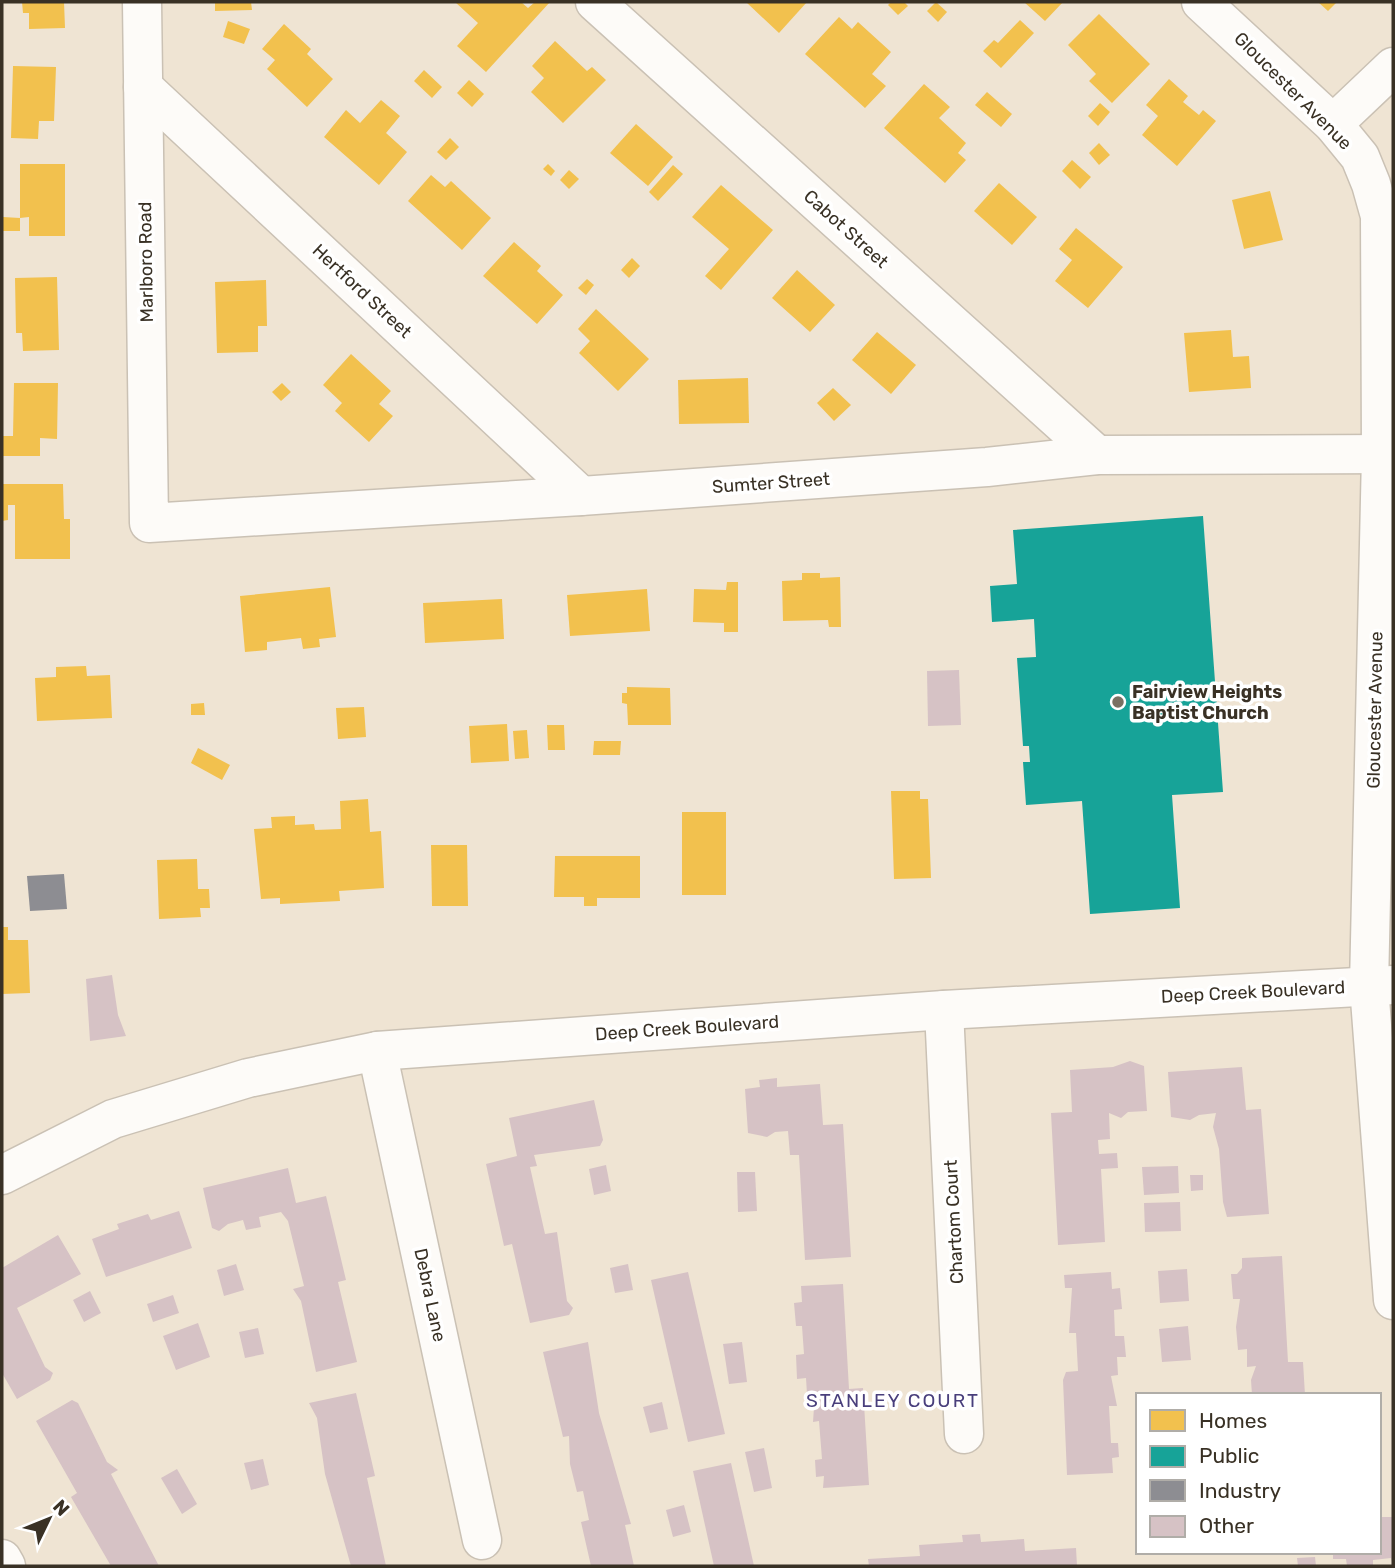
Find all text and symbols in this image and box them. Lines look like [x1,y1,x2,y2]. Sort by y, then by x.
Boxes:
street label: Gloucester Avenue [1230,28,1356,154]
street label: Cabot Street [799,185,893,273]
street label: Marlboro Road [134,202,158,322]
street label: Hertford Street [308,239,416,343]
street label: Sumter Street [711,468,831,498]
street label: Gloucester Avenue [1363,631,1387,789]
place label: Fairview Heights Baptist Church [1132,681,1282,724]
marker: Fairview Heights Baptist Church [1110,694,1126,710]
street label: Deep Creek Boulevard [1160,976,1346,1008]
street label: Deep Creek Boulevard [594,1011,780,1045]
street label: Chartom Court [940,1159,968,1285]
street label: Debra Lane [409,1246,451,1344]
district label: STANLEY COURT [806,1389,980,1412]
legend [1136,1393,1381,1554]
text: Homes [1199,1408,1267,1433]
text: Public [1199,1443,1259,1468]
text: Industry [1199,1478,1281,1503]
north arrow [14,1484,84,1554]
text: N [48,1495,74,1521]
text: Other [1199,1513,1254,1538]

